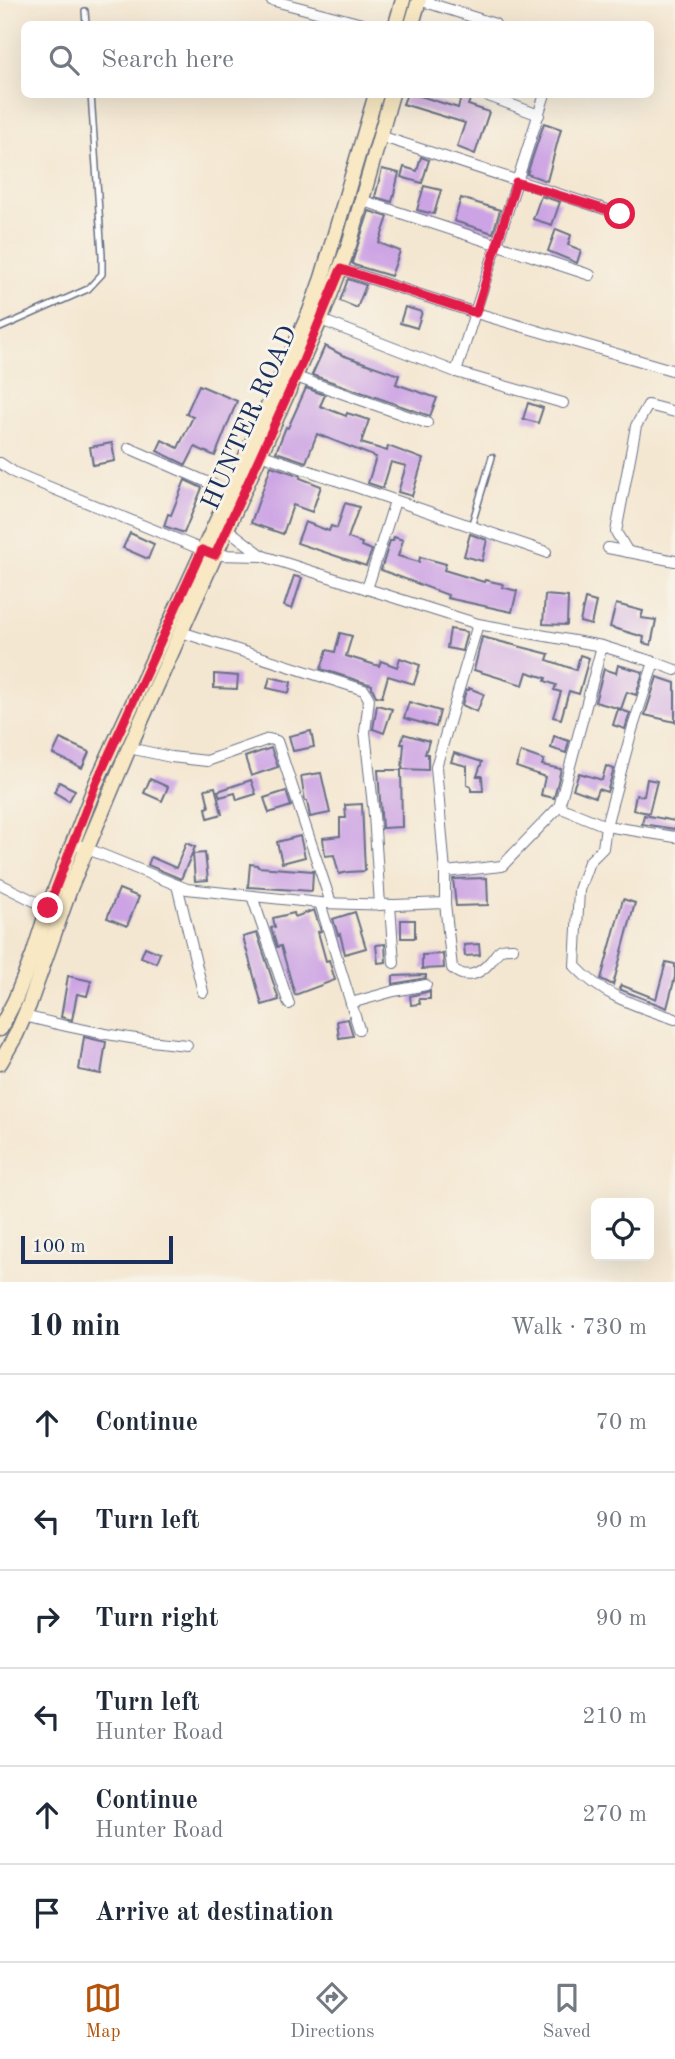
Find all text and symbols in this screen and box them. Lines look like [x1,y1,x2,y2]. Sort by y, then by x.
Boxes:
search box [21,21,654,98]
icon: search [45,41,83,79]
text: Search here [101,47,234,73]
route start [604,198,635,229]
street label: HUNTER ROAD [198,322,302,514]
route end [32,892,63,923]
map controls [591,1198,654,1261]
button: locate [591,1198,654,1261]
scale bar [21,1233,173,1265]
text: 100 m [32,1238,85,1257]
text: 10 min [28,1312,121,1342]
text: Walk · 730 m [511,1316,647,1339]
icon: ahead [28,1404,66,1442]
text: Continue [95,1410,198,1436]
text: 70 m [596,1411,647,1434]
icon: left [28,1502,66,1540]
text: Turn left [95,1508,200,1534]
text: 90 m [596,1509,647,1532]
icon: right [28,1600,66,1638]
text: Turn right [95,1606,218,1632]
text: 90 m [596,1607,647,1630]
text: Turn left [95,1690,200,1716]
icon: left [28,1698,66,1736]
text: 210 m [582,1705,647,1728]
text: Hunter Road [95,1721,224,1744]
text: Continue [95,1788,198,1814]
icon: ahead [28,1796,66,1834]
text: 270 m [582,1803,647,1826]
text: Hunter Road [95,1819,224,1842]
icon: arrive [28,1894,66,1932]
text: Arrive at destination [95,1900,334,1926]
tab: Map [84,1979,122,2044]
tab: Directions [290,1979,375,2044]
tab: Saved [543,1979,591,2044]

